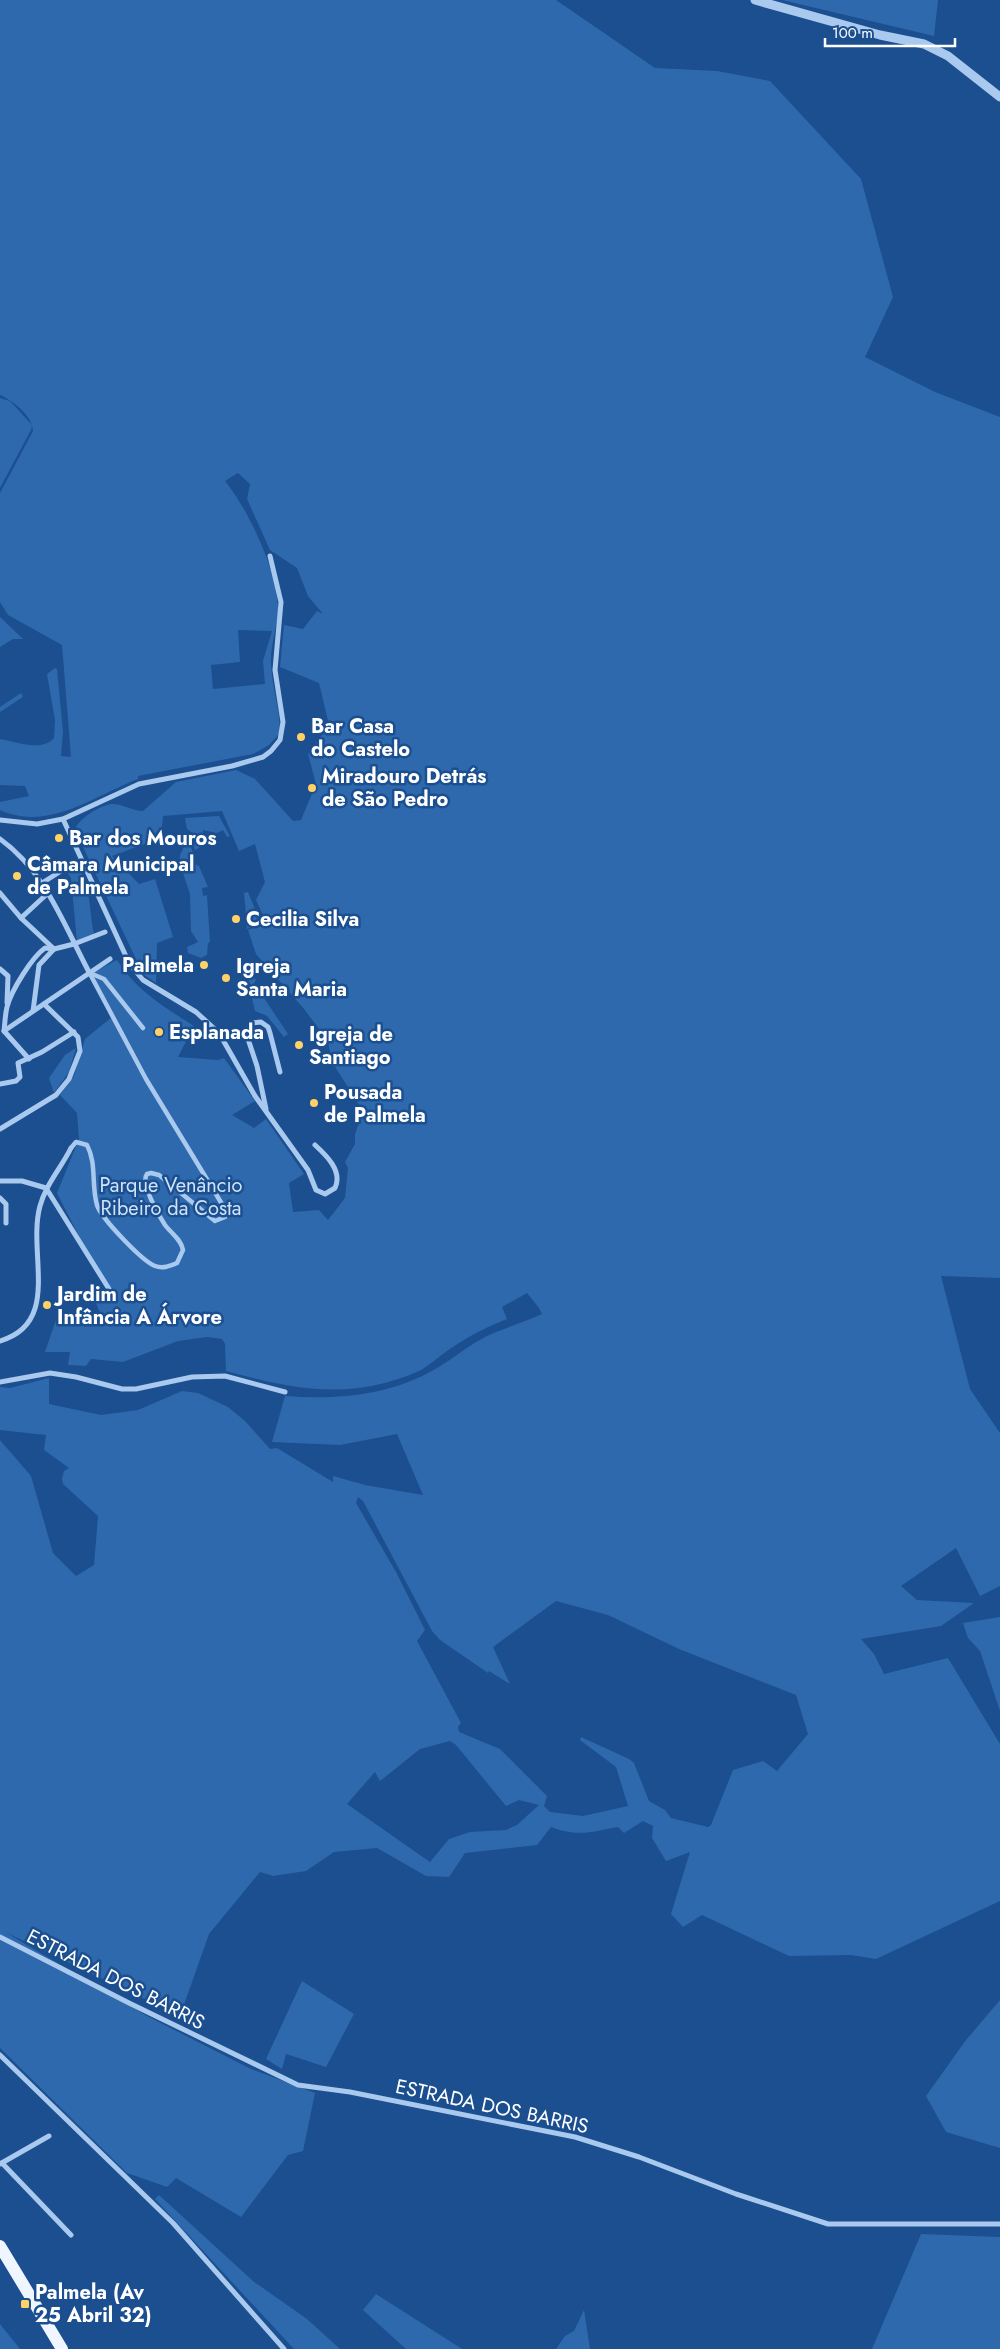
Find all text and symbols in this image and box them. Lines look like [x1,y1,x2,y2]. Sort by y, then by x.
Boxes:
scale bar [825,15,955,47]
text: 100 m [832,22,873,44]
place label: Bar Casa do Castelo [311,712,410,764]
marker: Bar Casa do Castelo [295,731,307,743]
place label: Miradouro Detrás de São Pedro [322,762,486,814]
marker: Miradouro Detrás de São Pedro [306,782,318,794]
place label: Bar dos Mouros [69,824,217,853]
marker: Bar dos Mouros [53,832,65,844]
place label: Câmara Municipal de Palmela [27,850,194,902]
marker: Câmara Municipal de Palmela [11,870,23,882]
place label: Cecilia Silva [246,905,359,934]
marker: Cecilia Silva [230,913,242,925]
place label: Palmela [122,951,194,980]
place label: Igreja Santa Maria [236,952,347,1004]
marker: Palmela [198,959,210,971]
marker: Igreja Santa Maria [220,972,232,984]
place label: Esplanada [169,1018,264,1047]
place label: Igreja de Santiago [309,1020,393,1072]
marker: Esplanada [153,1026,165,1038]
marker: Igreja de Santiago [293,1039,305,1051]
place label: Pousada de Palmela [324,1078,426,1130]
marker: Pousada de Palmela [308,1097,320,1109]
park label: Parque Venâncio Ribeiro da Costa [99,1171,243,1223]
place label: Jardim de Infância A Árvore [53,1280,222,1332]
marker: Jardim de Infância A Árvore [41,1299,53,1311]
street label: ESTRADA DOS BARRIS [22,1922,210,2037]
street label: ESTRADA DOS BARRIS [393,2072,591,2141]
place label: Palmela (Av 25 Abril 32) [35,2278,152,2330]
marker: Palmela (Av 25 Abril 32) [19,2298,31,2310]

